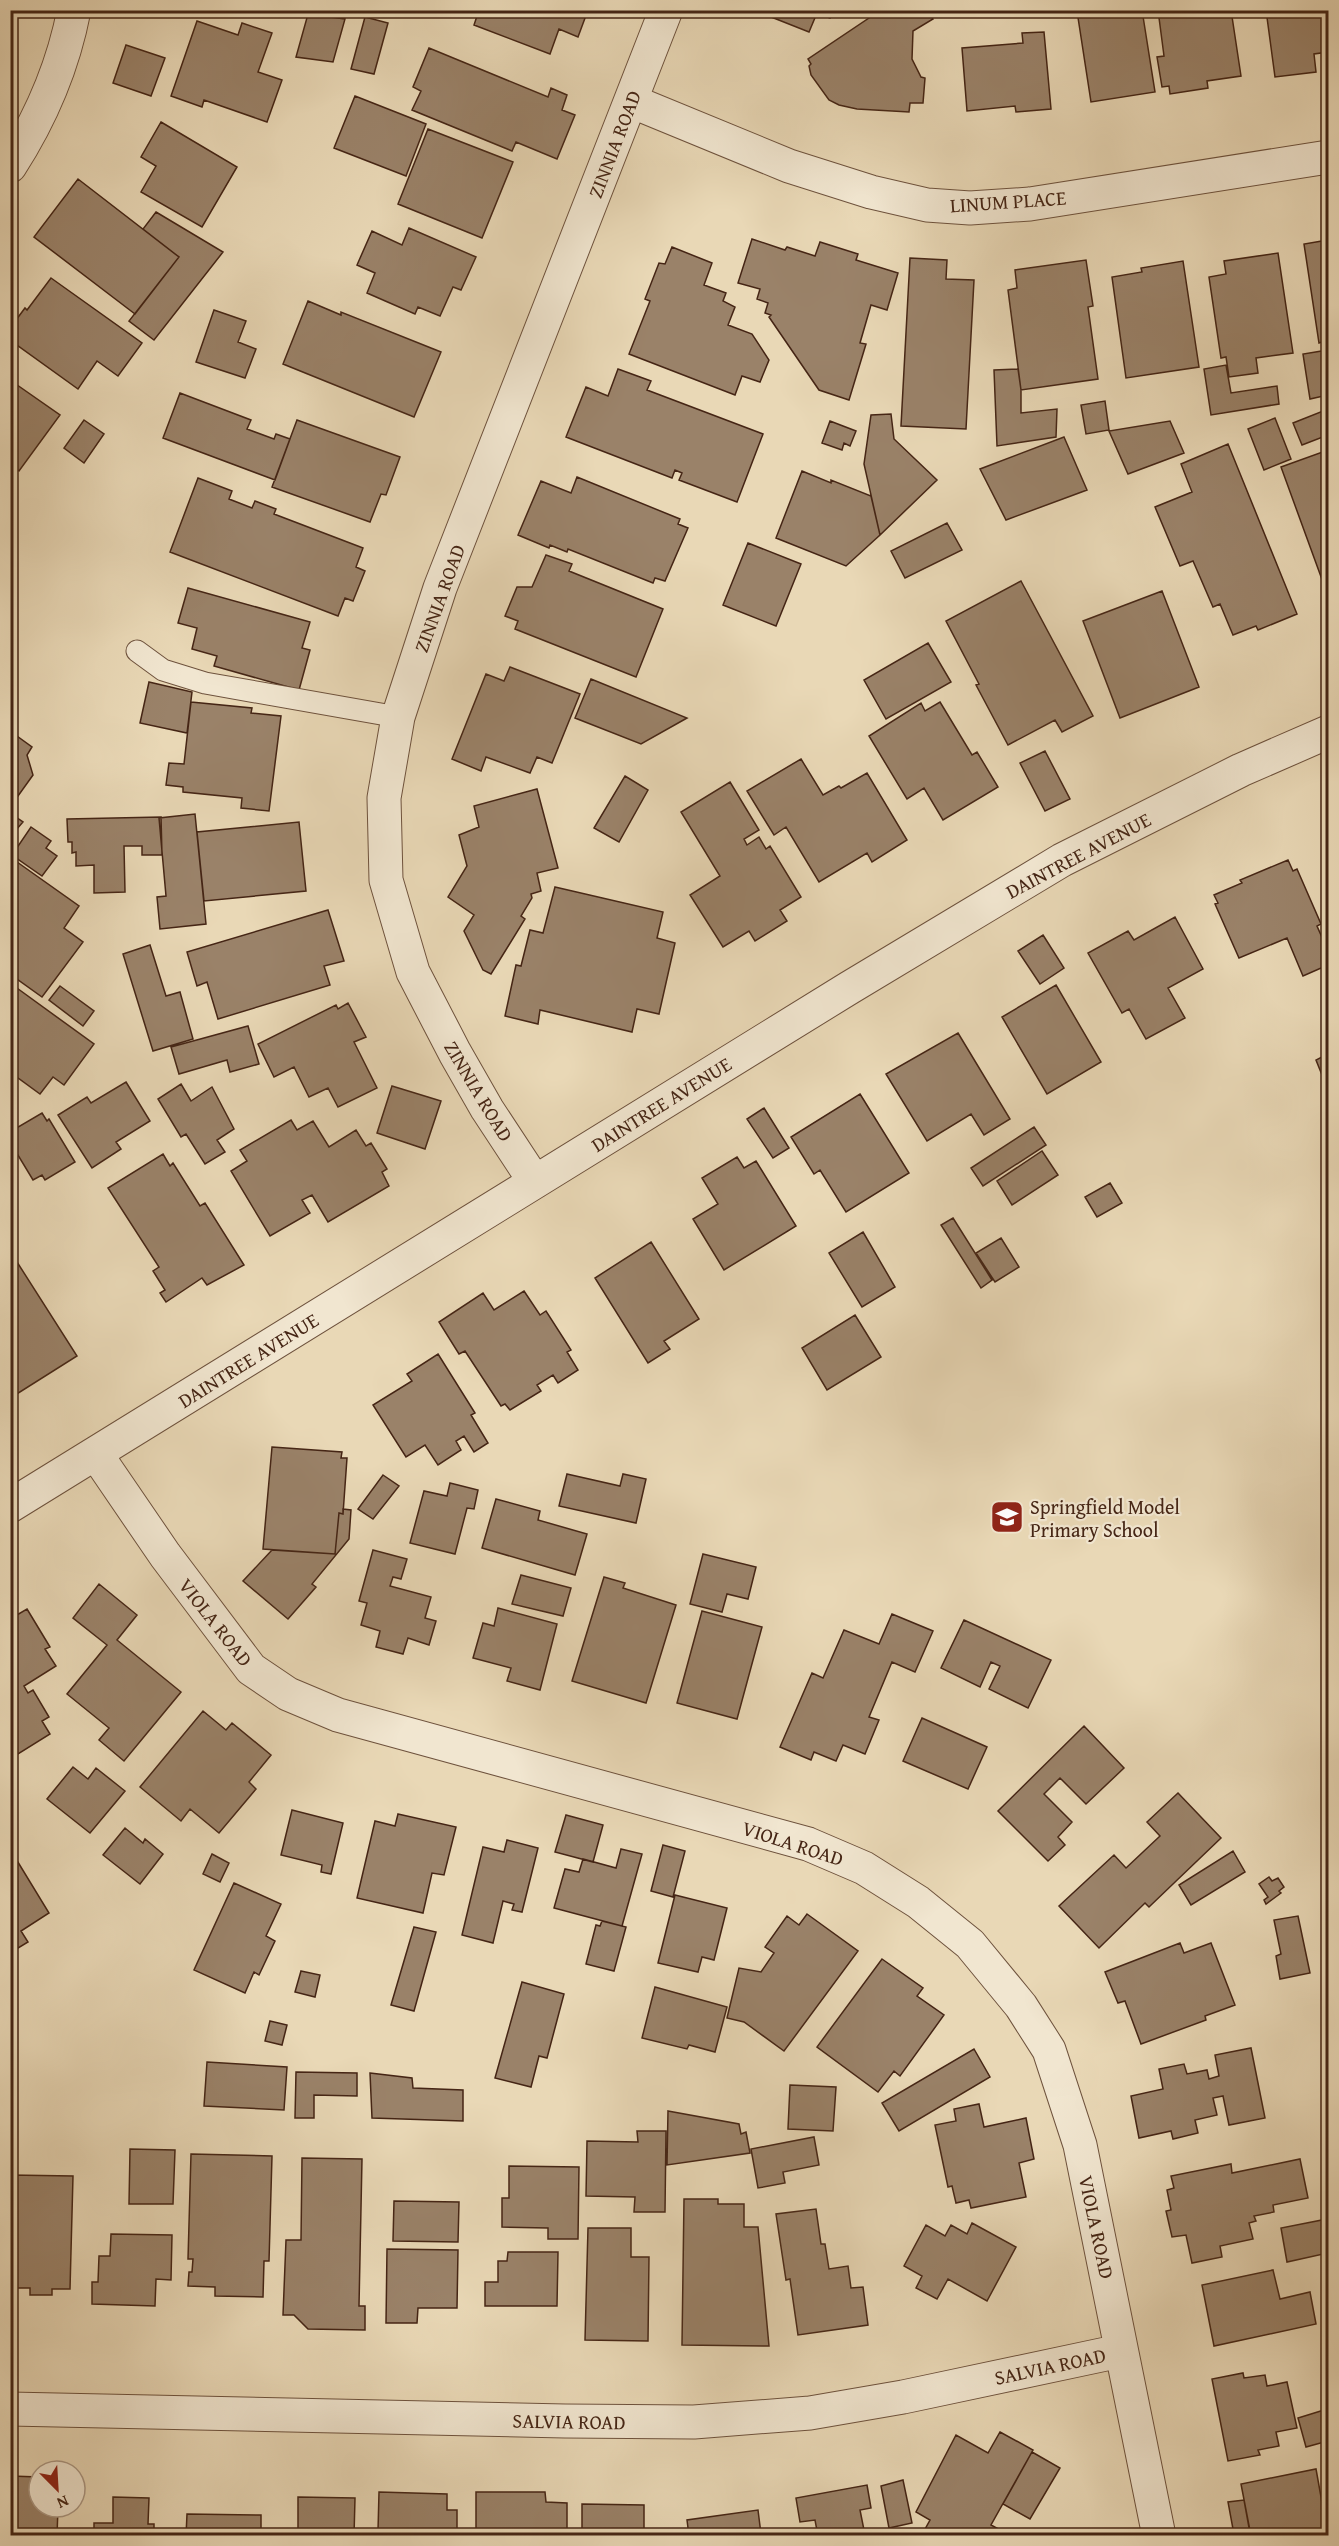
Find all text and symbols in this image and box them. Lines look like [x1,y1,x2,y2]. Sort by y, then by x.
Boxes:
street label: ZINNIA ROAD [580,86,648,202]
street label: LINUM PLACE [949,182,1067,220]
street label: ZINNIA ROAD [406,540,472,656]
street label: DAINTREE AVENUE [1000,805,1156,905]
street label: ZINNIA ROAD [437,1035,521,1147]
street label: DAINTREE AVENUE [585,1049,737,1159]
street label: DAINTREE AVENUE [172,1305,324,1415]
place label: Springfield Model Primary School [1030,1492,1180,1544]
school or university icon: Springfield Model Primary School [989,1499,1025,1535]
street label: VIOLA ROAD [172,1572,260,1672]
street label: VIOLA ROAD [739,1813,847,1873]
street label: VIOLA ROAD [1072,2173,1122,2281]
street label: SALVIA ROAD [992,2340,1108,2392]
street label: SALVIA ROAD [512,2406,626,2436]
north arrow [27,2459,87,2519]
text: N [53,2490,73,2516]

